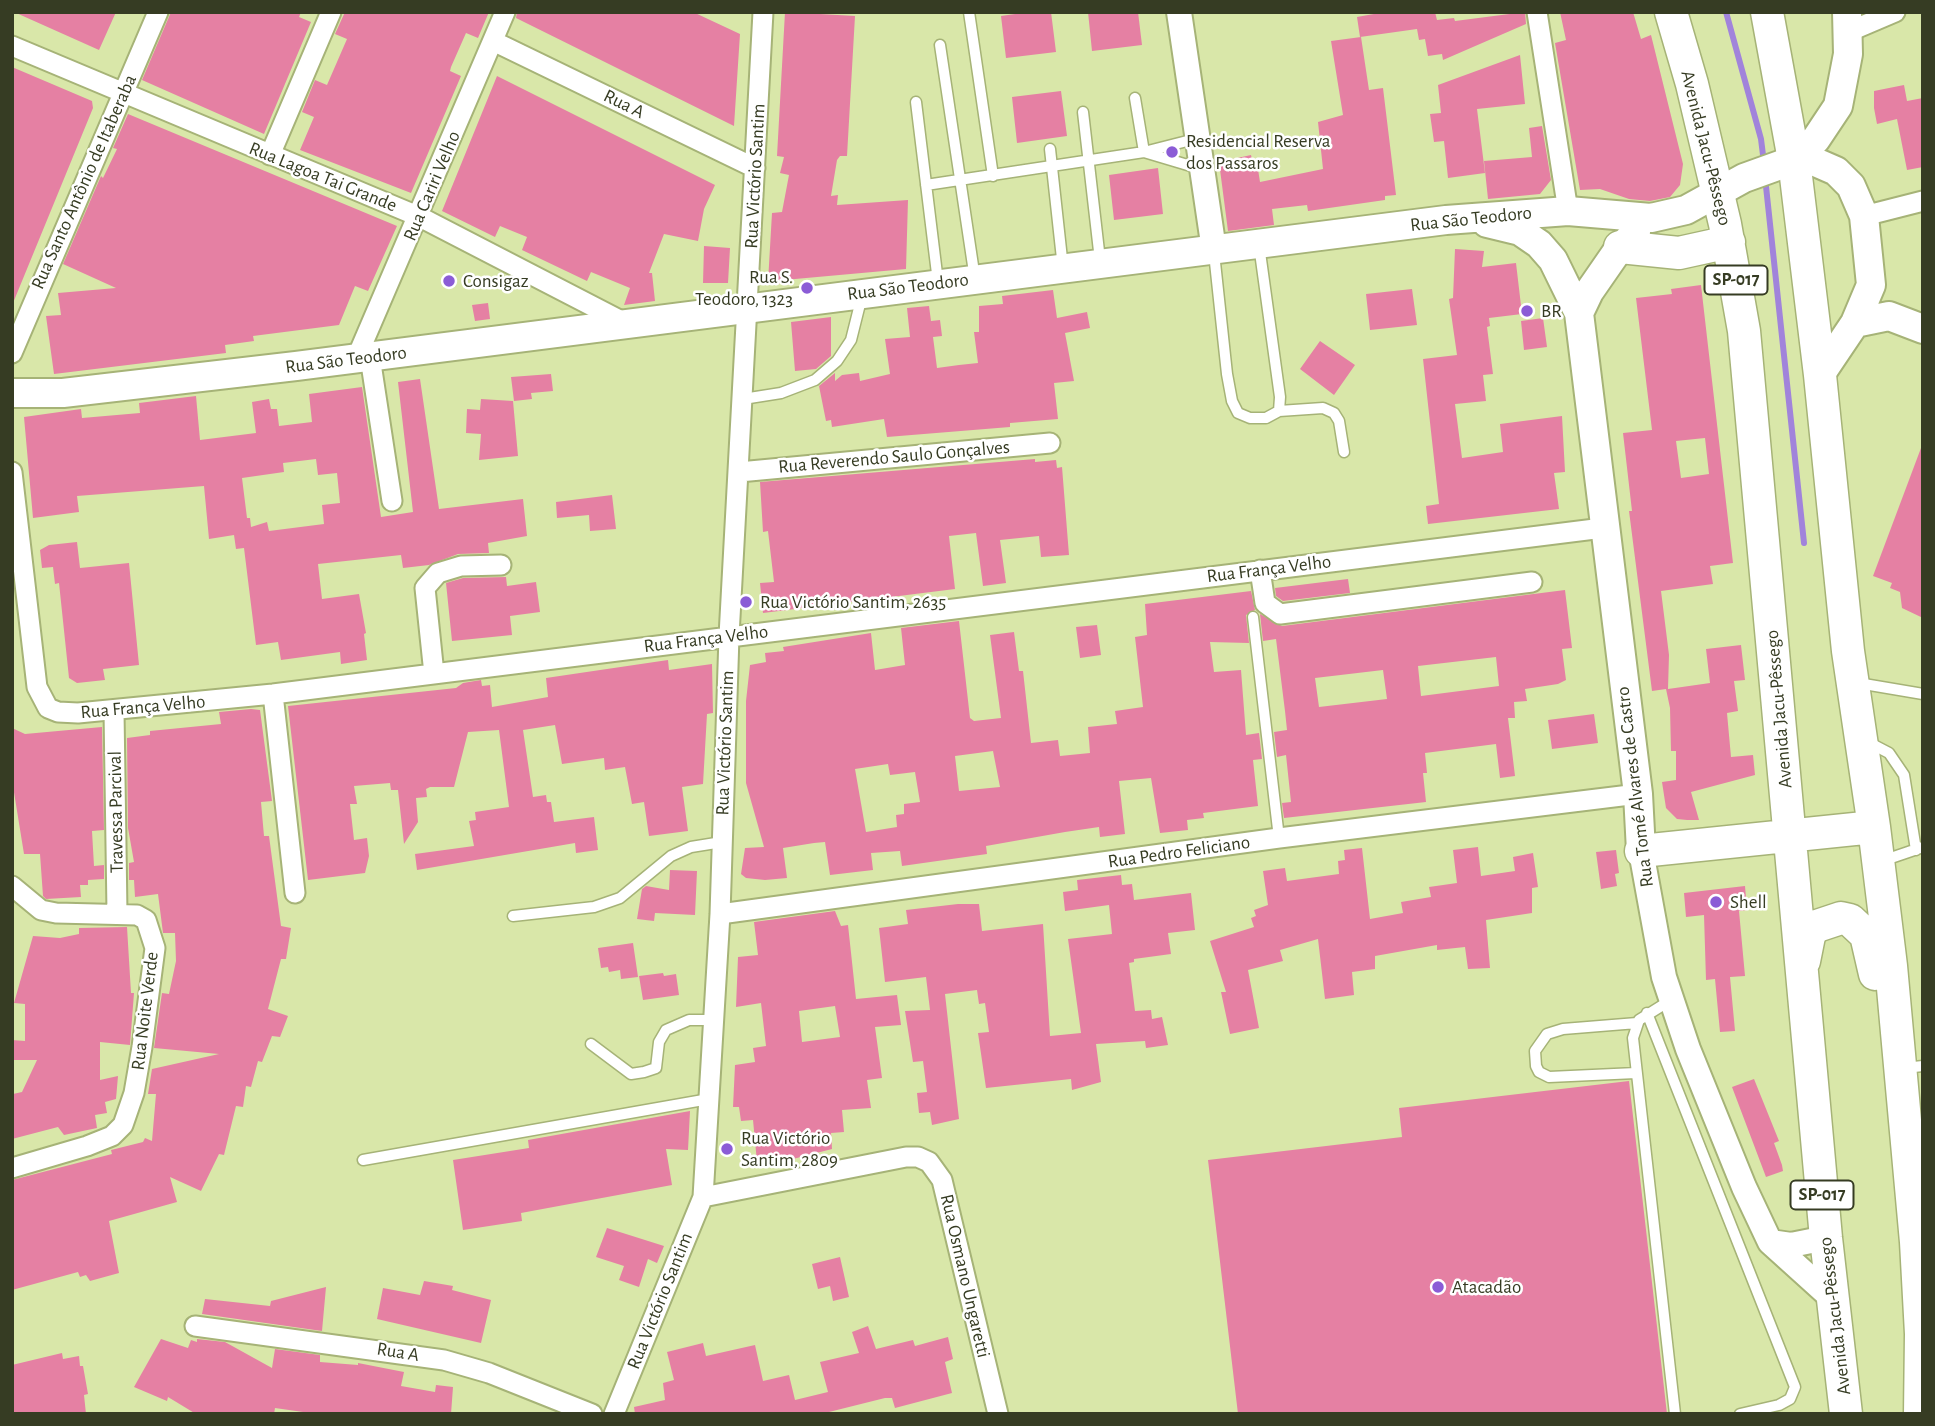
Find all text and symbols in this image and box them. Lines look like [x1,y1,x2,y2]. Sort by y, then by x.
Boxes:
street label: Avenida Jacu-Pêssego [1676,68,1736,228]
street label: Rua Santo Antônio de Itaberaba [26,71,142,293]
street label: Rua A [600,84,648,124]
street label: Rua Victório Santim [740,103,770,249]
street label: Rua Cariri Velho [399,128,465,244]
place label: Residencial Reserva dos Passaros [1186,130,1330,174]
street label: Rua Lagoa Tai Grande [246,137,400,217]
marker: Residencial Reserva dos Passaros [1164,144,1180,160]
street label: Rua São Teodoro [1409,201,1533,237]
place label: Rua S. Teodoro, 1323 [695,266,793,310]
road number: SP-017 [1704,266,1768,294]
street label: Rua São Teodoro [846,268,970,306]
place label: Consigaz [463,270,529,292]
marker: Consigaz [441,273,457,289]
marker: Rua S. Teodoro, 1323 [799,280,815,296]
place label: BR [1541,300,1562,322]
marker: BR [1519,303,1535,319]
street label: Rua São Teodoro [284,341,408,379]
street label: Rua Reverendo Saulo Gonçalves [777,436,1011,478]
street label: Rua França Velho [1205,550,1333,588]
place label: Rua Victório Santim, 2635 [760,591,946,613]
marker: Rua Victório Santim, 2635 [738,594,754,610]
street label: Rua França Velho [642,620,770,658]
street label: Avenida Jacu-Pêssego [1761,629,1797,789]
street label: Rua Victório Santim [711,670,739,816]
street label: Rua Tomé Alvares de Castro [1611,685,1659,889]
street label: Rua França Velho [80,690,206,724]
street label: Travessa Parcival [104,751,128,873]
street label: Rua Pedro Feliciano [1106,831,1252,873]
place label: Shell [1730,891,1767,913]
marker: Shell [1708,894,1724,910]
street label: Rua Noite Verde [126,950,164,1072]
place label: Rua Victório Santim, 2809 [741,1127,838,1171]
marker: Rua Victório Santim, 2809 [719,1141,735,1157]
road number: SP-017 [1790,1180,1854,1210]
street label: Rua Osmano Ungaretti [935,1192,995,1360]
street label: Rua Victório Santim [622,1229,698,1373]
street label: Avenida Jacu-Pêssego [1814,1236,1856,1396]
place label: Atacadão [1452,1276,1521,1298]
marker: Atacadão [1430,1279,1446,1295]
street label: Rua A [375,1337,421,1367]

